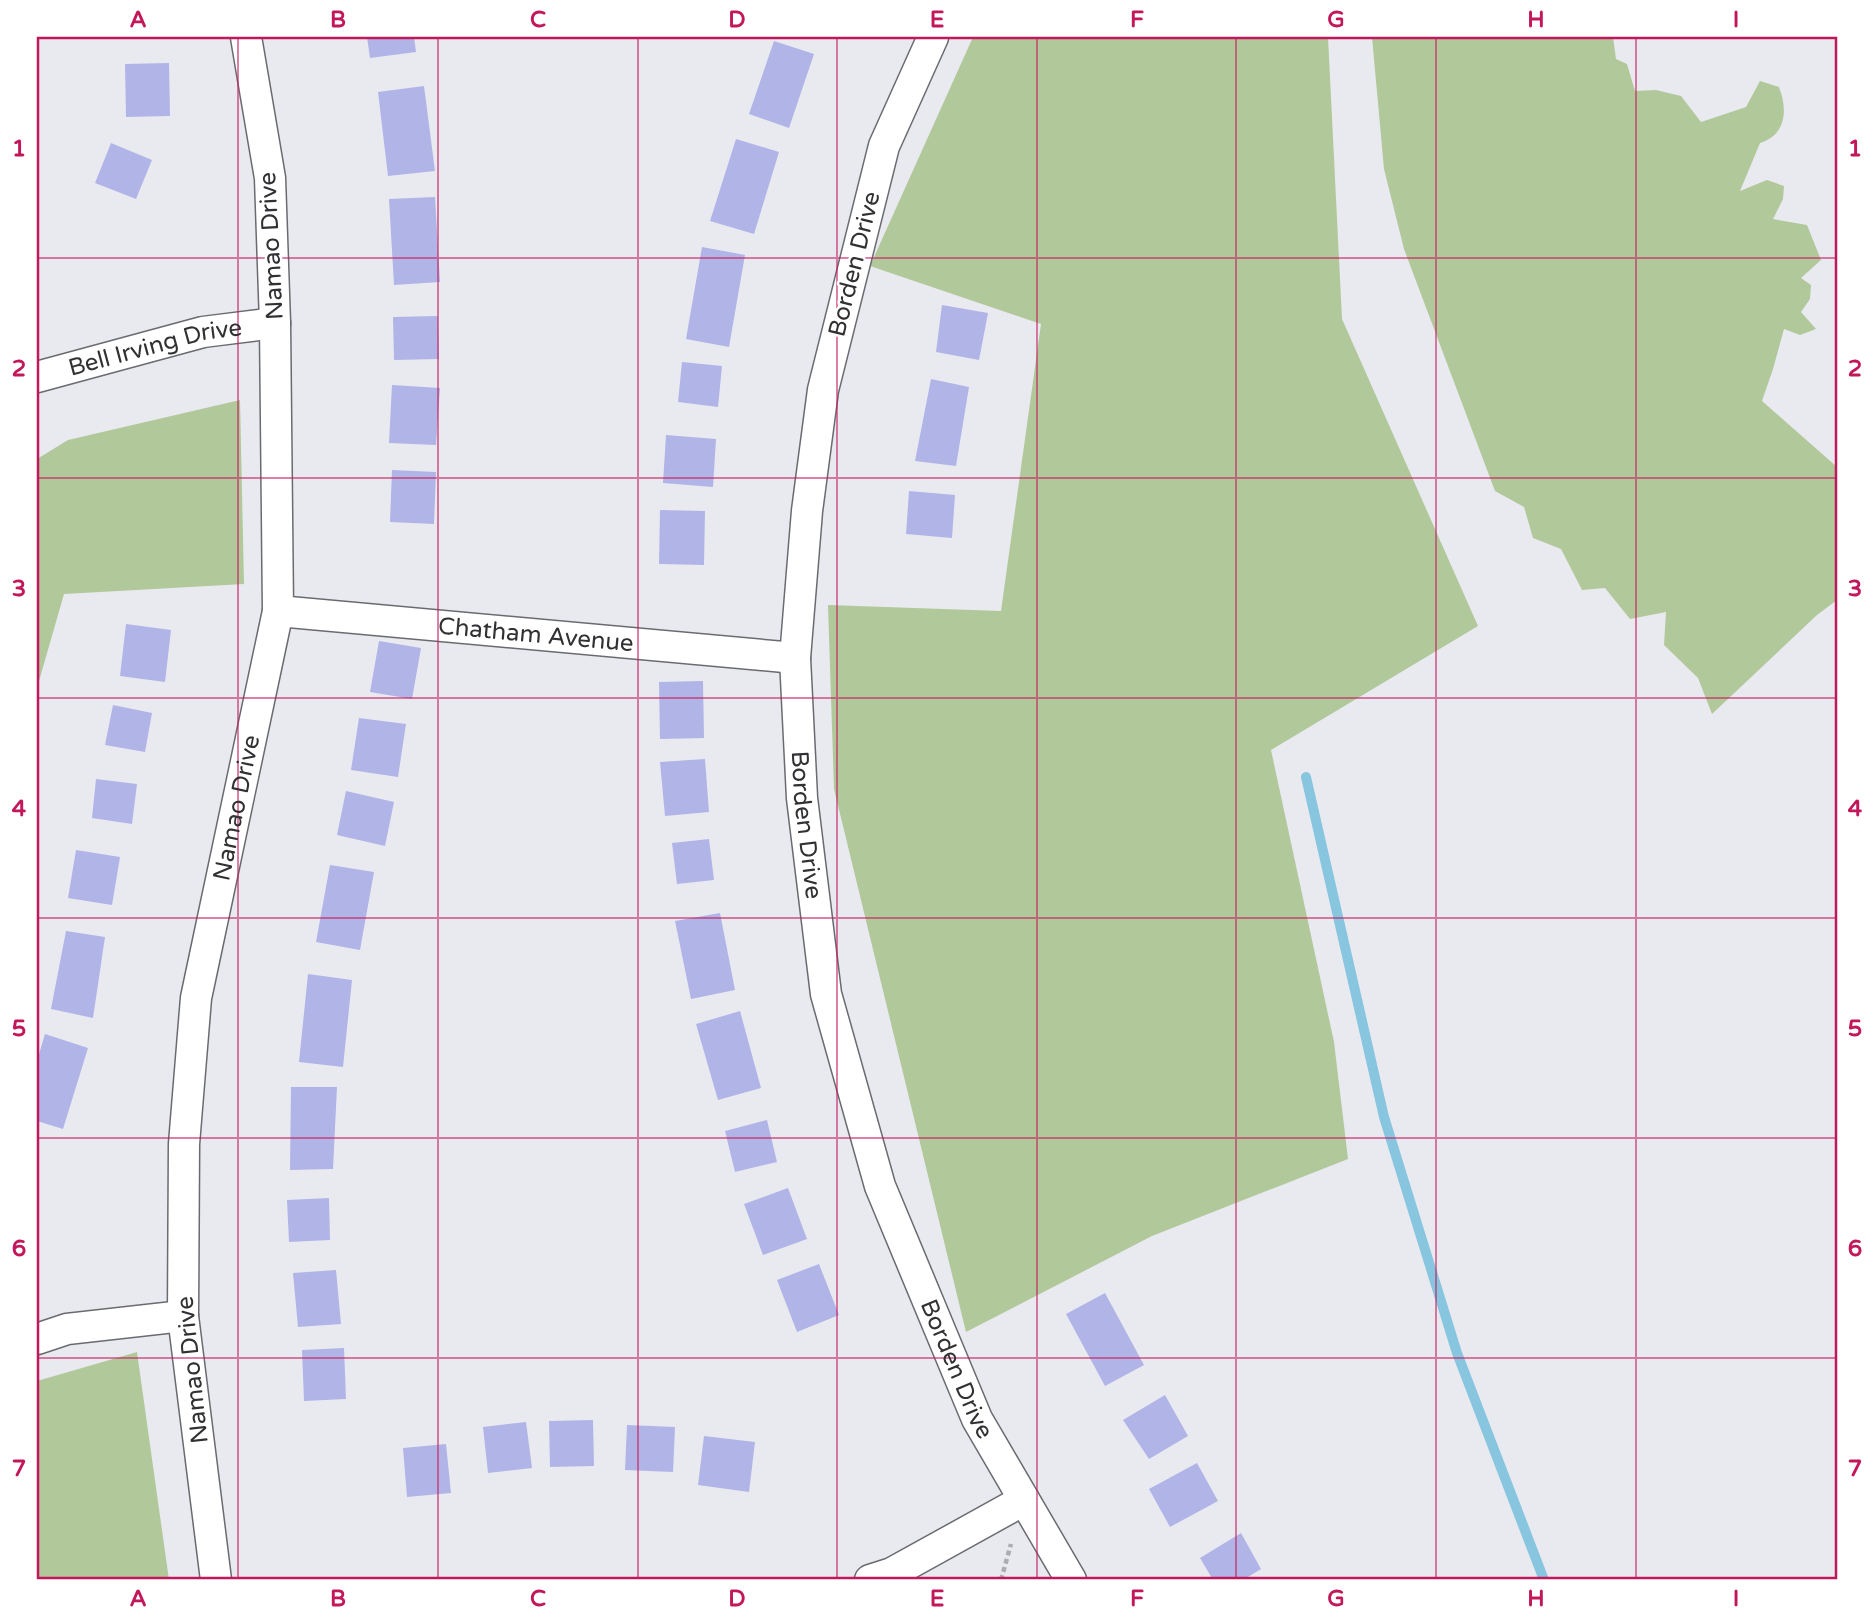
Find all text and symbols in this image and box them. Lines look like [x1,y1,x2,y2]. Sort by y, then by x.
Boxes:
text: A [129,6,147,34]
text: B [330,6,346,34]
text: C [530,6,546,34]
text: D [728,6,746,34]
text: E [930,6,944,34]
text: F [1130,6,1144,34]
text: G [1327,6,1345,34]
text: H [1527,6,1545,34]
text: I [1733,6,1739,34]
text: 1 [12,135,26,163]
text: 1 [1848,135,1862,163]
street label: Namao Drive [253,171,290,321]
street label: Borden Drive [822,189,887,340]
street label: Bell Irving Drive [65,313,244,383]
text: 2 [12,355,26,383]
text: 2 [1848,355,1862,383]
text: 3 [12,575,26,603]
text: 3 [1848,575,1862,603]
street label: Chatham Avenue [437,612,635,658]
street label: Namao Drive [207,732,266,883]
street label: Borden Drive [785,750,828,901]
text: 4 [12,795,27,823]
text: 4 [1848,795,1863,823]
text: 5 [12,1015,26,1043]
text: 5 [1848,1015,1862,1043]
text: 6 [12,1235,26,1263]
text: 6 [1848,1235,1862,1263]
street label: Namao Drive [170,1295,215,1445]
street label: Borden Drive [914,1295,999,1444]
text: 7 [12,1455,26,1483]
text: 7 [1848,1455,1862,1483]
text: A [129,1585,147,1613]
text: B [330,1585,346,1613]
text: C [530,1585,546,1613]
text: D [728,1585,746,1613]
text: E [930,1585,944,1613]
text: F [1130,1585,1144,1613]
text: G [1327,1585,1345,1613]
text: H [1527,1585,1545,1613]
text: I [1733,1585,1739,1613]

